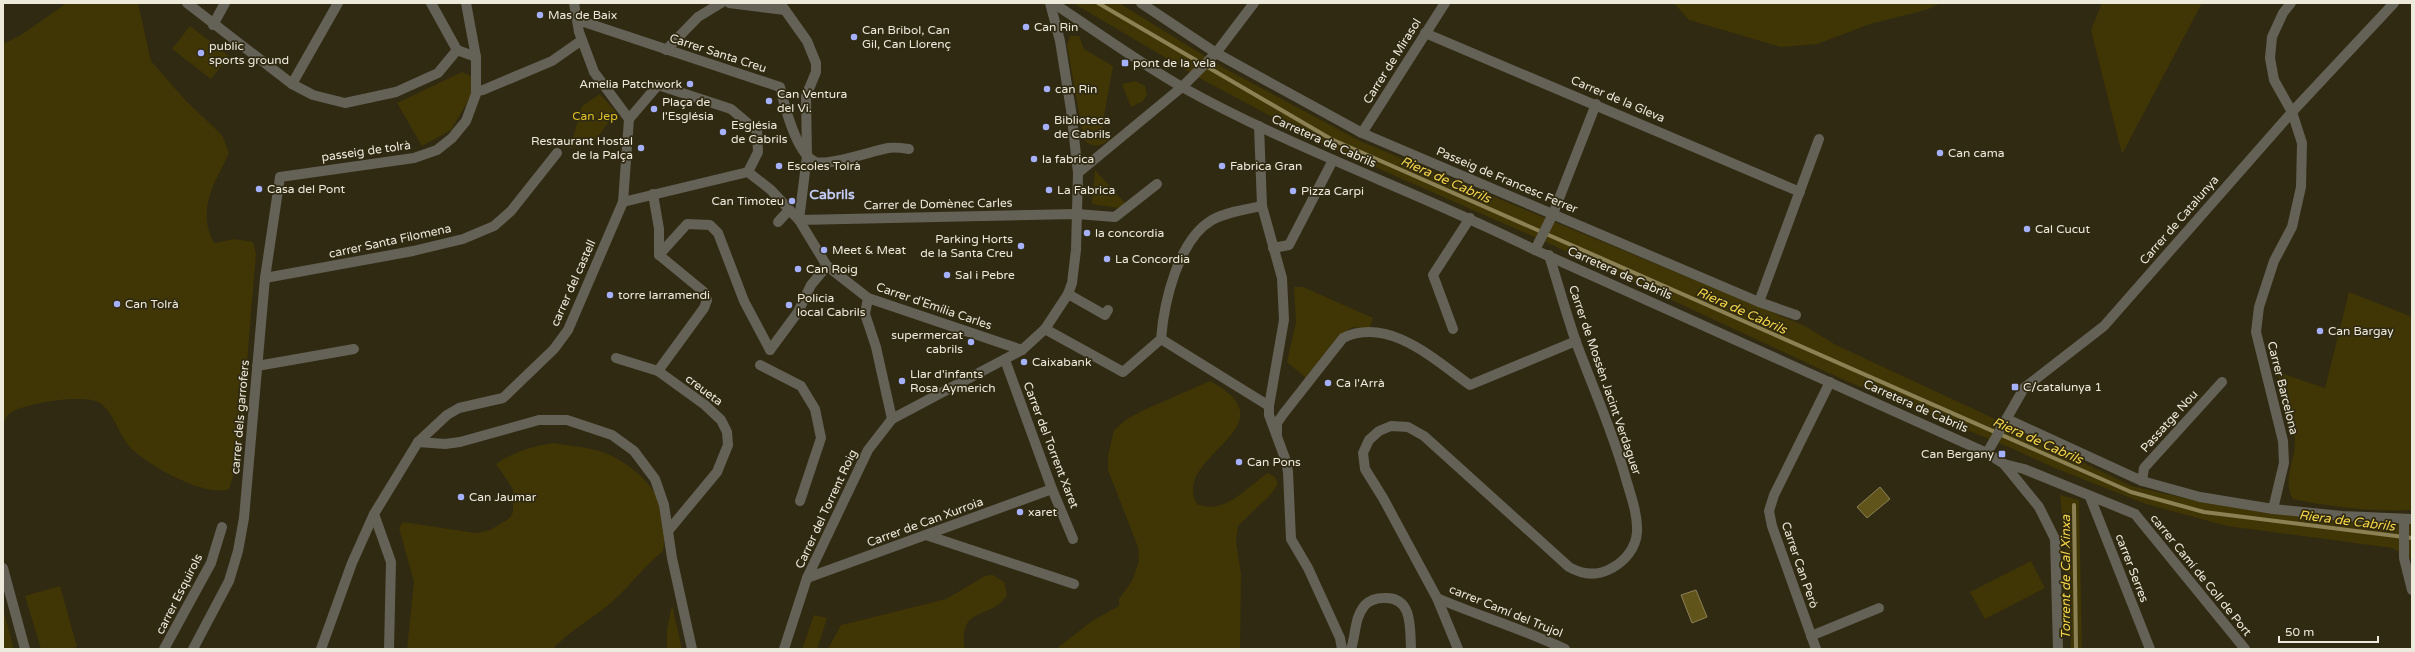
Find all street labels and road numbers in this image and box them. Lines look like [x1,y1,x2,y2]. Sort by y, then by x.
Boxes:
street label: Carrer de Mirasol [1360,16,1424,106]
street label: Carrer Santa Creu [668,31,768,75]
street label: Carrer de la Gleva [1569,73,1667,125]
street label: Carretera de Cabrils [1269,112,1379,170]
street label: passeig de tolrà [321,138,411,164]
street label: Passeig de Francesc Ferrer [1434,144,1580,216]
street label: Carrer de Catalunya [2137,173,2221,267]
street label: Carrer de Domènec Carles [863,196,1013,212]
street label: carrer Santa Filomena [328,221,452,261]
street label: carrer del castell [548,238,598,328]
street label: Carretera de Cabrils [1565,244,1675,302]
street label: Carrer d'Emília Carles [874,280,994,332]
street label: Carrer de Mossèn Jacint Verdaguer [1566,283,1644,477]
street label: Carrer Barcelona [2265,340,2301,436]
street label: carrer dels garrofers [228,359,252,475]
street label: creueta [683,371,725,409]
street label: Carretera de Cabrils [1861,377,1971,435]
street label: Carrer del Torrent Xaret [1020,380,1082,510]
street label: Passatge Nou [2137,387,2201,455]
street label: Carrer del Torrent Roig [792,447,860,571]
street label: Carrer de Can Xurroia [865,494,985,550]
street label: carrer Camí de Coll de Port [2147,511,2255,639]
street label: Carrer Can Però [1779,520,1821,610]
street label: carrer Serres [2112,532,2152,605]
street label: carrer Esquirols [153,551,205,637]
street label: carrer Camí del Trujol [1447,582,1565,640]

